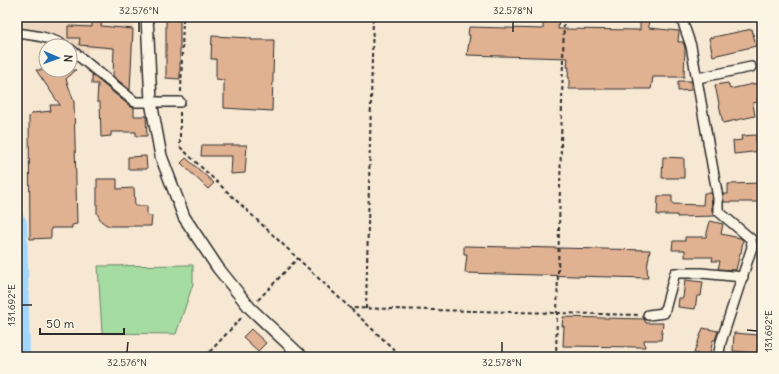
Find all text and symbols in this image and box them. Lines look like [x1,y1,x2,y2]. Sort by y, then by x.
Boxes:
text: 32.576°N [119,4,159,17]
text: 32.578°N [493,4,533,17]
north arrow [38,38,78,78]
text: N [61,54,75,62]
text: 131.692°E [5,284,18,326]
scale bar [40,310,124,336]
text: 131.692°E [762,310,775,352]
text: 50 m [46,316,75,331]
text: 32.576°N [107,356,147,369]
text: 32.578°N [482,356,522,369]

